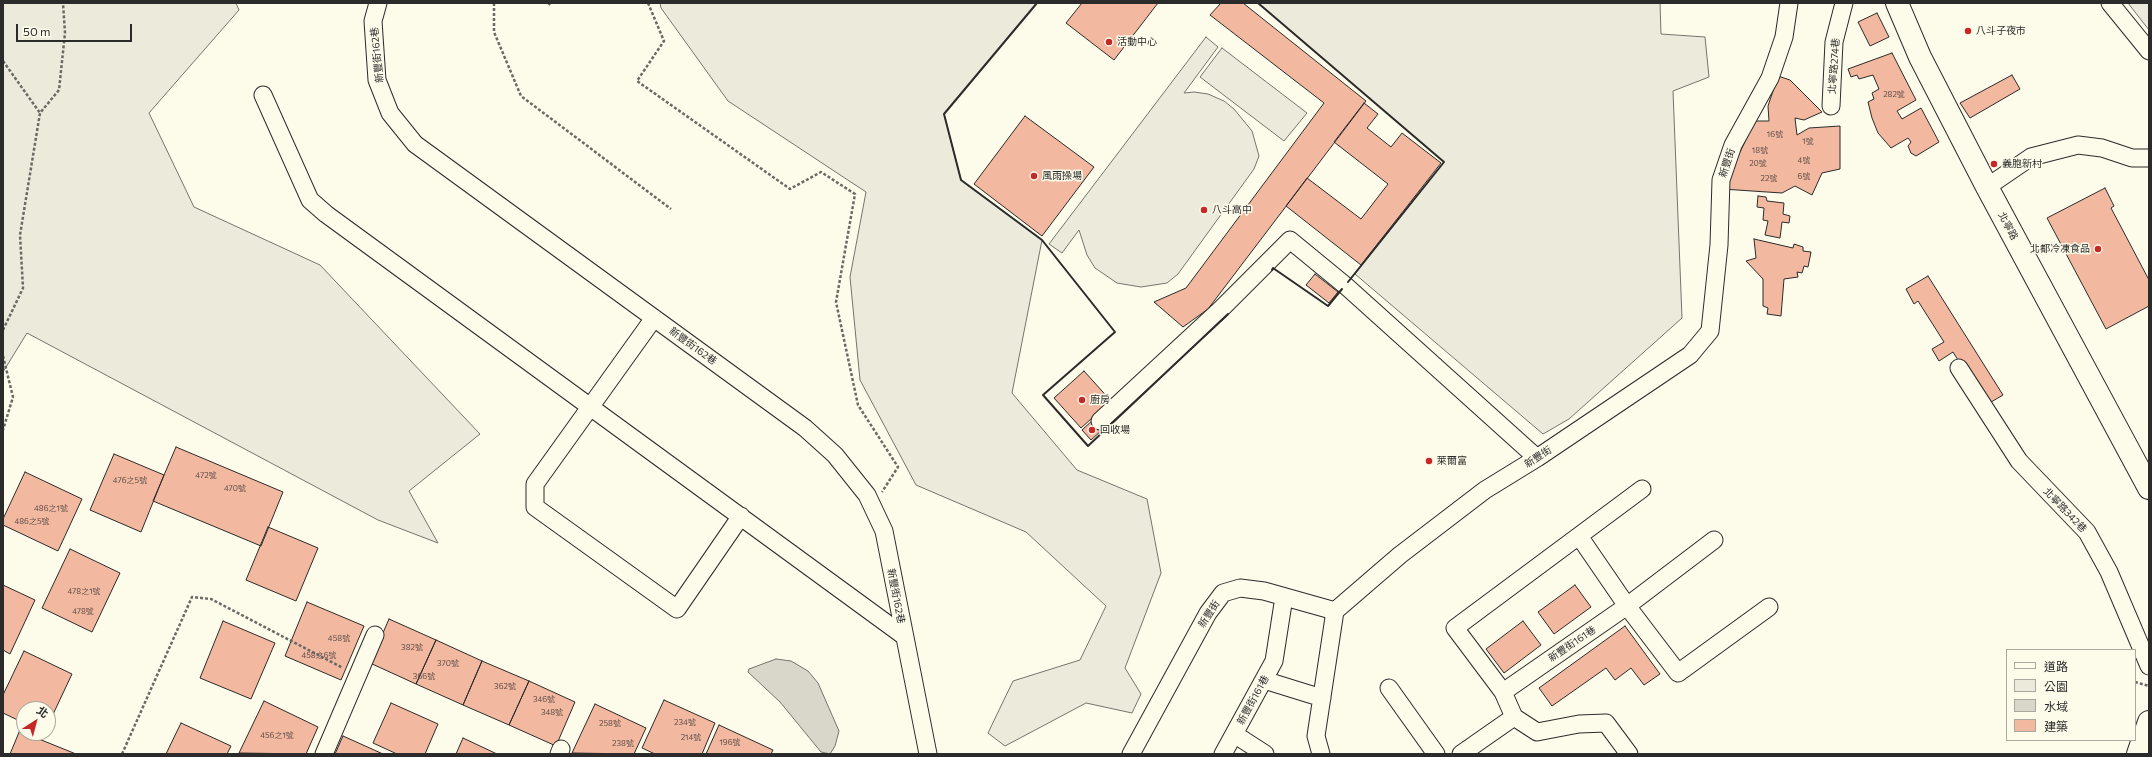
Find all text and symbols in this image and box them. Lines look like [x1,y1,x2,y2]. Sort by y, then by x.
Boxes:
scale bar [18,16,134,42]
text: 50 m [23,24,51,38]
place label: 八斗子夜市 [1976,25,2026,37]
marker: 八斗子夜市 [1963,26,1973,36]
street label: 新豐街162巷 [368,27,386,83]
place label: 活動中心 [1117,36,1157,48]
marker: 活動中心 [1104,37,1114,47]
street label: 北寧路274巷 [1826,38,1842,94]
house number: 282號 [1883,89,1905,99]
house number: 16號 [1767,129,1783,139]
house number: 1號 [1802,136,1814,146]
house number: 18號 [1752,145,1768,155]
street label: 新豐街 [1717,147,1737,179]
house number: 4號 [1798,155,1810,165]
house number: 20號 [1749,158,1767,168]
place label: 義胞新村 [2002,158,2042,170]
marker: 義胞新村 [1989,159,1999,169]
place label: 風雨操場 [1042,170,1082,182]
marker: 風雨操場 [1029,171,1039,181]
house number: 6號 [1798,171,1810,181]
house number: 22號 [1761,173,1777,183]
place label: 八斗高中 [1212,204,1252,216]
marker: 八斗高中 [1199,205,1209,215]
street label: 北寧路 [1996,210,2020,242]
place label: 北都冷凍食品 [2030,243,2090,255]
marker: 北都冷凍食品 [2093,244,2103,254]
street label: 新豐街162巷 [667,325,719,367]
place label: 廚房 [1090,394,1110,406]
marker: 廚房 [1077,395,1087,405]
place label: 回收場 [1100,424,1130,436]
marker: 回收場 [1087,425,1097,435]
street label: 新豐街 [1522,444,1554,470]
place label: 萊爾富 [1437,455,1467,467]
marker: 萊爾富 [1424,456,1434,466]
house number: 472號 [195,470,217,480]
house number: 476之5號 [113,475,147,485]
house number: 470號 [224,483,246,493]
street label: 北寧路342巷 [2041,485,2089,535]
house number: 486之1號 [34,503,68,513]
house number: 486之5號 [14,516,50,526]
street label: 新豐街162巷 [885,567,907,625]
house number: 478之1號 [67,586,101,596]
street label: 新豐街 [1196,598,1222,630]
house number: 478號 [72,606,94,616]
street label: 新豐街161巷 [1546,624,1598,664]
house number: 458號 [328,633,350,643]
house number: 382號 [401,642,423,652]
legend [2006,649,2136,741]
house number: 458之6號 [301,650,337,660]
house number: 370號 [437,658,459,668]
text: 道路 [2044,659,2068,673]
house number: 366號 [413,671,435,681]
street label: 新豐街161巷 [1235,673,1271,727]
text: 公園 [2044,679,2068,693]
house number: 362號 [494,681,516,691]
house number: 346號 [533,694,555,704]
text: 水域 [2044,699,2068,713]
north arrow [16,701,56,741]
text: 北 [34,703,51,720]
house number: 348號 [541,707,563,717]
house number: 234號 [674,717,696,727]
house number: 258號 [599,718,621,728]
text: 建築 [2044,719,2068,733]
house number: 456之1號 [260,730,294,740]
house number: 214號 [681,732,701,742]
house number: 196號 [719,737,741,747]
house number: 238號 [612,738,634,748]

